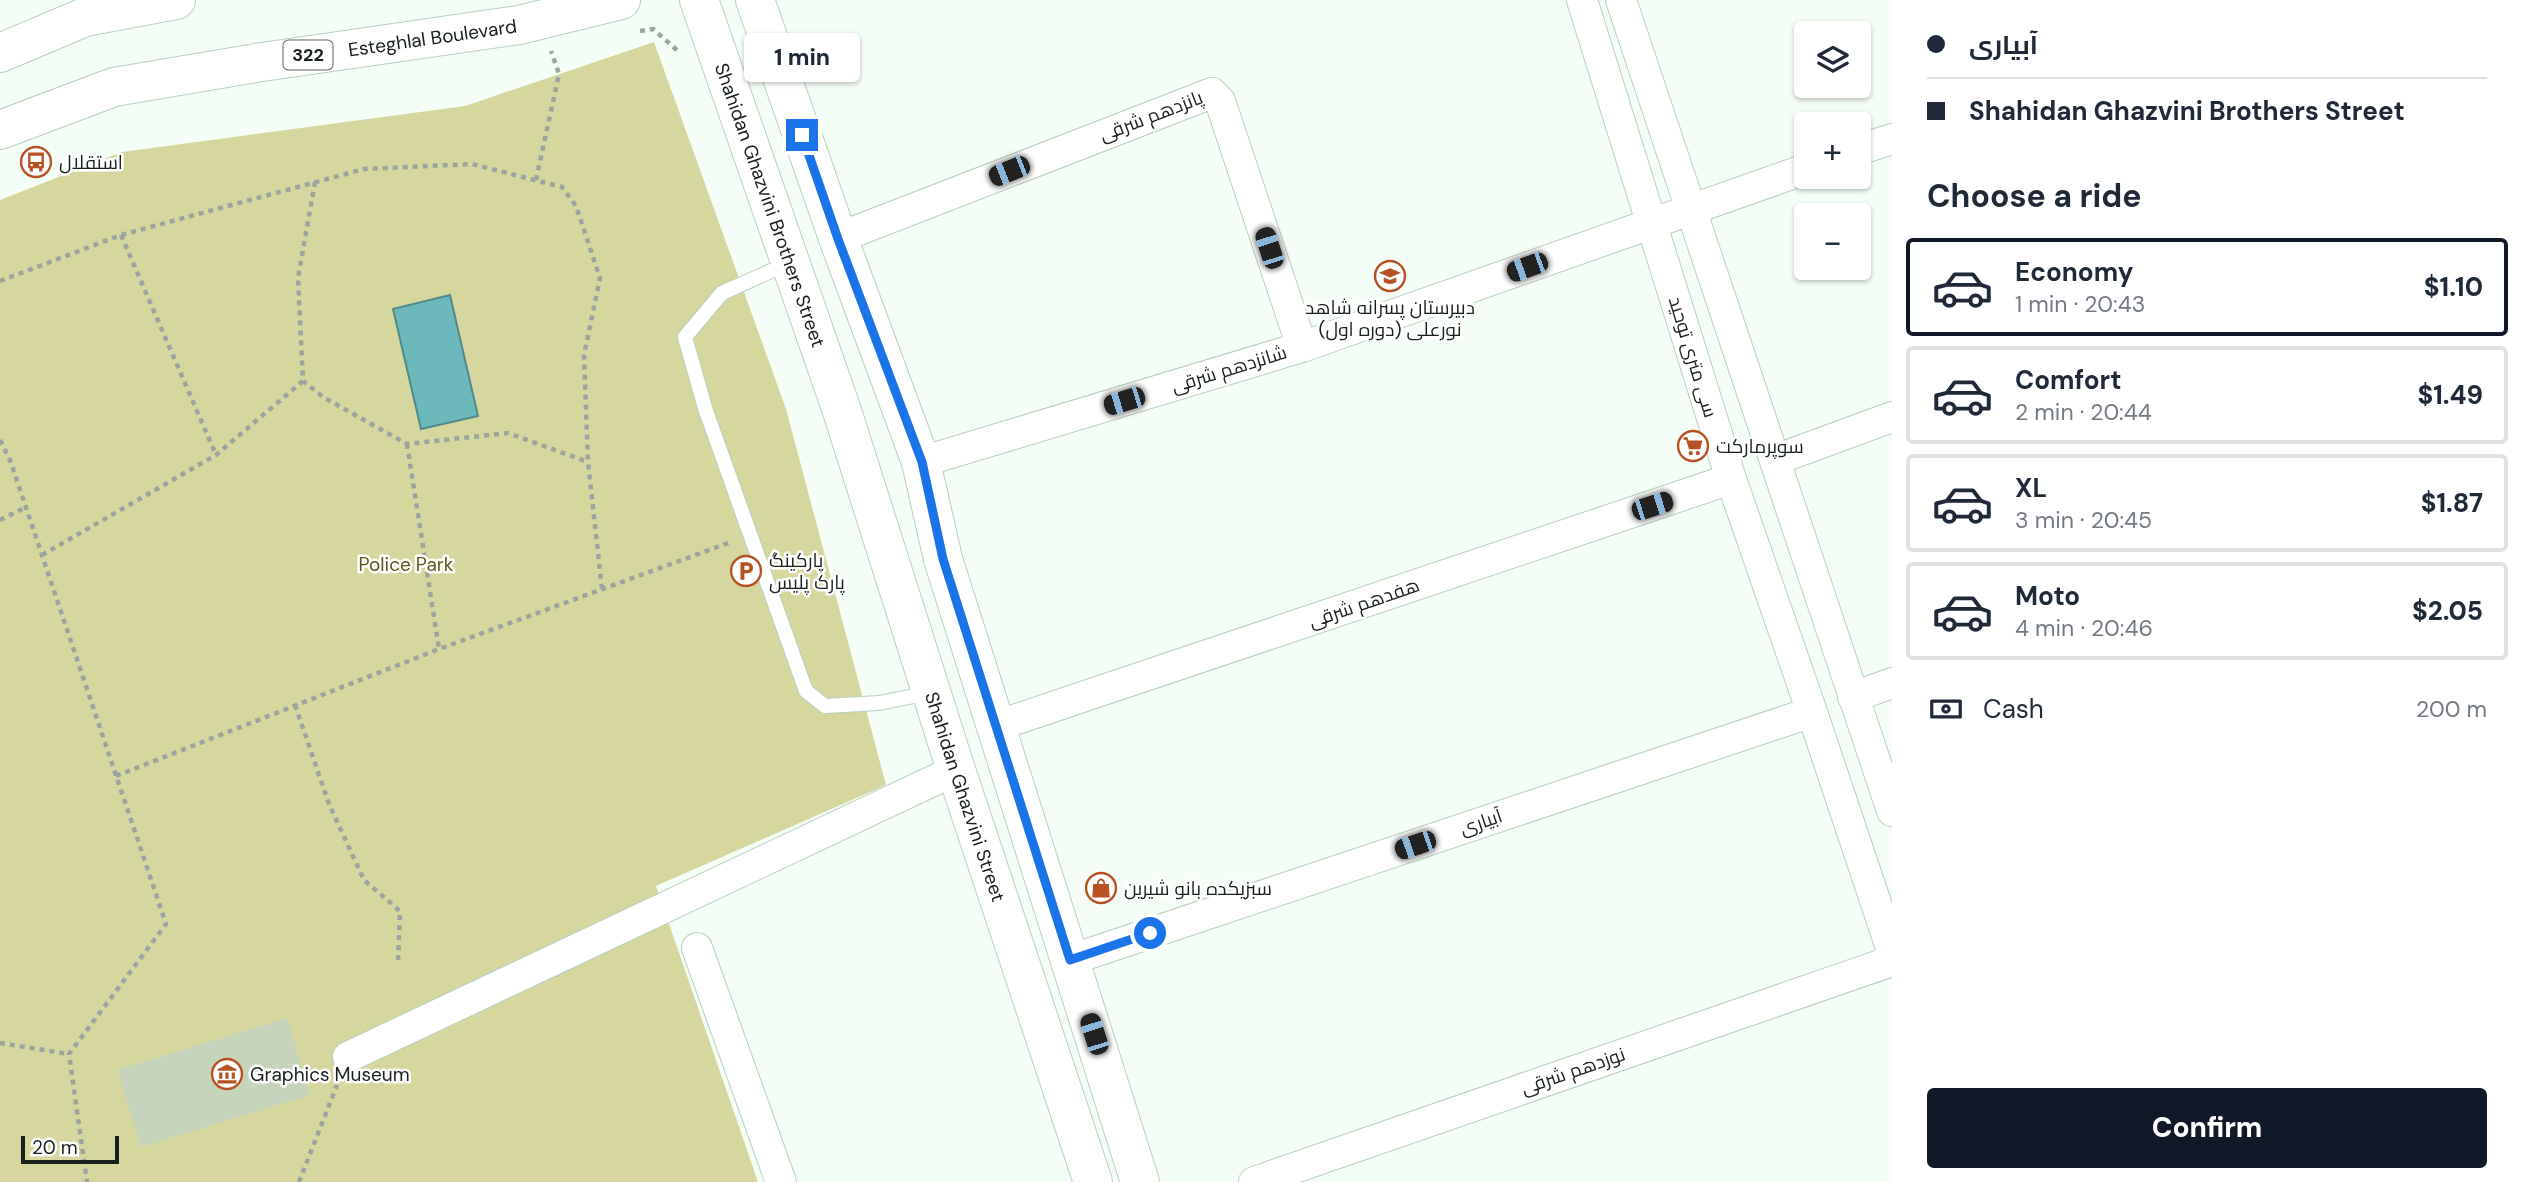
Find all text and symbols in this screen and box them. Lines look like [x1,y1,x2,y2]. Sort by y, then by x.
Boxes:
street label: Esteghlal Boulevard [346,13,518,62]
map controls [1794,21,1871,280]
button: layers [1794,21,1871,98]
text: آبیاری [1969,28,2038,62]
callout: 1 min [744,33,860,82]
road number: 322 [284,40,332,70]
text: 1 min [774,42,830,72]
street label: Shahidan Ghazvini Brothers Street [709,60,831,350]
street label: پانزدهم شرقی [1096,85,1207,148]
text: Shahidan Ghazvini Brothers Street [1969,94,2405,128]
button: + [1794,112,1871,189]
route end [786,119,818,151]
bus stop icon: استقلال [19,145,53,179]
place label: استقلال [59,150,123,175]
car [986,153,1033,189]
text: Choose a ride [1927,175,2142,217]
button: − [1794,203,1871,280]
car [1253,225,1286,271]
car [1504,250,1551,284]
text: Economy [2015,255,2133,289]
icon: car [1931,256,1994,319]
school or university icon: دبیرستان پسرانه شاهد نورعلی (دوره اول) [1373,259,1407,293]
text: $1.10 [2424,270,2483,304]
text: 1 min · 20:43 [2015,289,2145,319]
street label: سی متری توحید [1663,293,1723,421]
place label: دبیرستان پسرانه شاهد نورعلی (دوره اول) [1305,295,1475,342]
street label: شانزدهم شرقی [1168,340,1290,399]
text: Comfort [2015,363,2121,397]
icon: car [1931,364,1994,427]
text: $1.49 [2417,378,2483,412]
car [1101,385,1148,417]
text: 2 min · 20:44 [2015,397,2152,427]
supermarket icon: سوپرمارکت [1676,429,1710,463]
place label: سوپرمارکت [1716,434,1804,459]
text: XL [2015,471,2047,505]
icon: car [1931,472,1994,535]
text: $1.87 [2421,486,2483,520]
car [1629,490,1676,522]
text: 3 min · 20:45 [2015,505,2152,535]
place label: پارکینگ پارک پلیس [769,548,845,595]
park label: Police Park [359,552,454,577]
parking icon: پارکینگ پارک پلیس [729,554,763,588]
street label: هفدهم شرقی [1305,572,1423,635]
text: Moto [2015,579,2080,613]
icon: car [1931,580,1994,643]
text: $2.05 [2412,594,2483,628]
text: 4 min · 20:46 [2015,613,2153,643]
street label: Shahidan Ghazvini Street [919,688,1011,905]
icon: cash [1927,690,1965,728]
text: Cash [1983,692,2044,726]
text: 200 m [2416,694,2487,724]
street label: آبیاری [1456,803,1506,841]
car [1392,828,1439,862]
shop icon: سبزیکده بانو شیرین [1084,871,1118,905]
place label: سبزیکده بانو شیرین [1124,876,1272,901]
route start [1134,917,1166,949]
car [1078,1011,1111,1057]
street label: نوزدهم شرقی [1518,1042,1629,1101]
museum icon: Graphics Museum [210,1057,244,1091]
place label: Graphics Museum [250,1062,410,1087]
button: Confirm [1927,1088,2487,1168]
scale bar [21,1133,119,1165]
text: 20 m [32,1135,78,1160]

